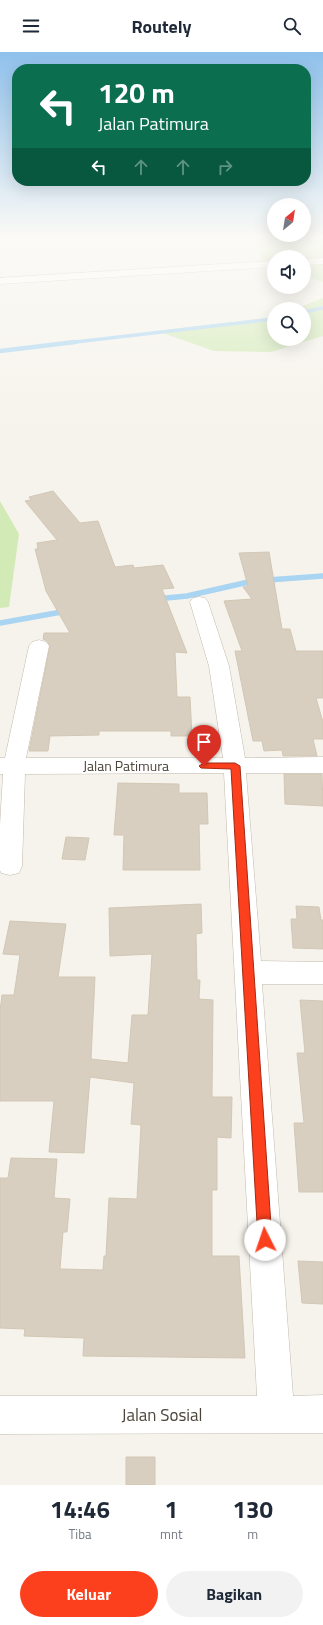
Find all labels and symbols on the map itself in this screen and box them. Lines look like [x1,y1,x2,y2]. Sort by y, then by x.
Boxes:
north arrow [267,198,311,242]
pin [187,725,221,766]
street label: Jalan Patimura [83,755,169,776]
position arrow [244,1219,286,1261]
street label: Jalan Sosial [121,1402,203,1428]

